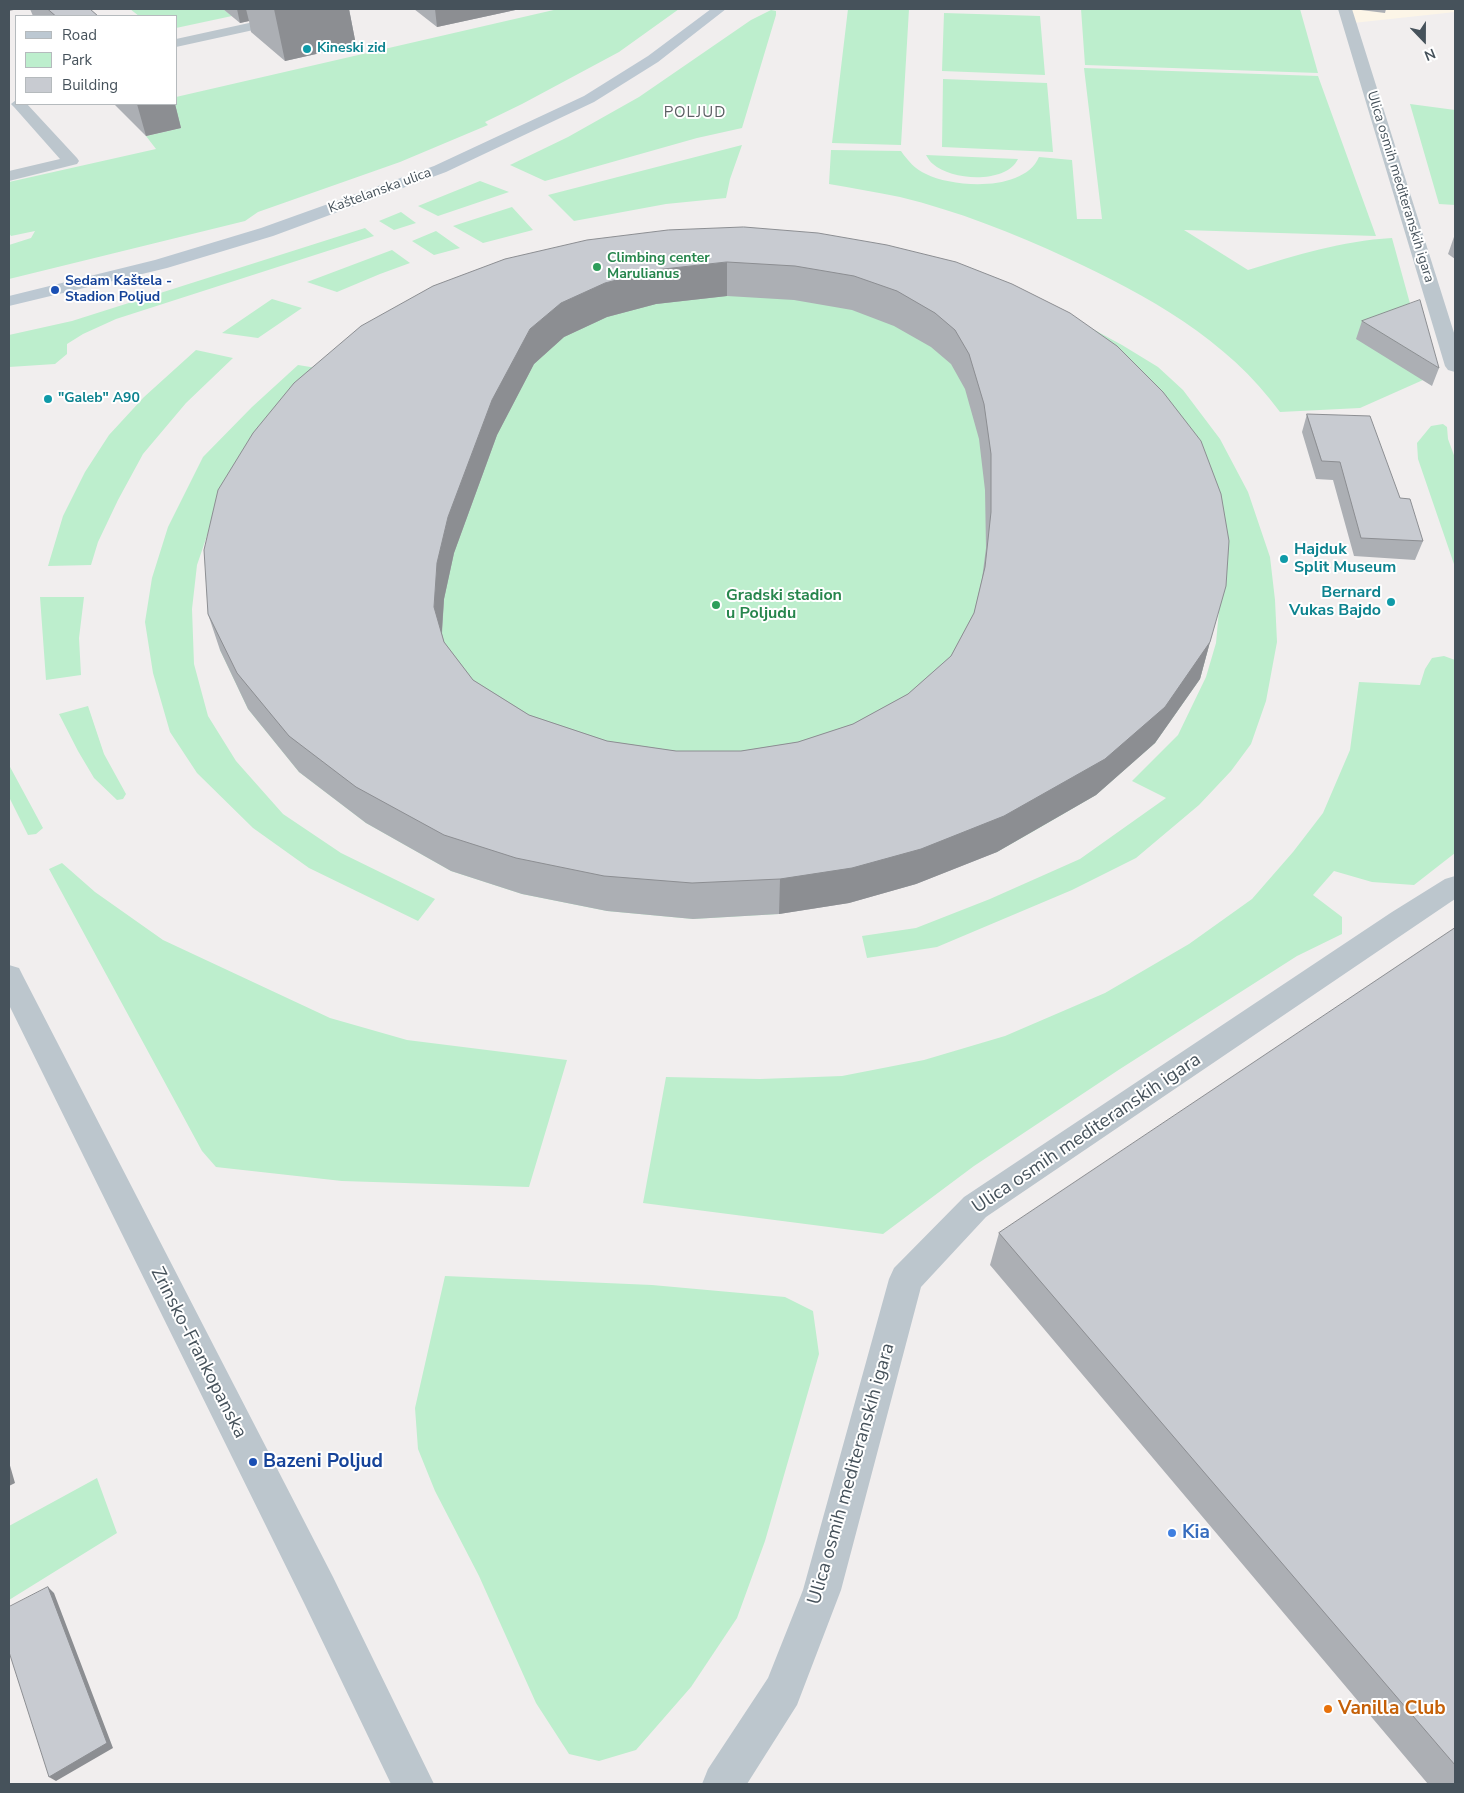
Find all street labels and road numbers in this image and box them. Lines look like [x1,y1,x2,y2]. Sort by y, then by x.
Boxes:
street label: Ulica osmih mediteranskih igara [1363,89,1437,285]
street label: Kaštelanska ulica [326,165,434,217]
street label: Ulica osmih mediteranskih igara [968,1049,1206,1219]
street label: Zrinsko-Frankopanska [145,1264,251,1442]
street label: Ulica osmih mediteranskih igara [804,1341,900,1607]

